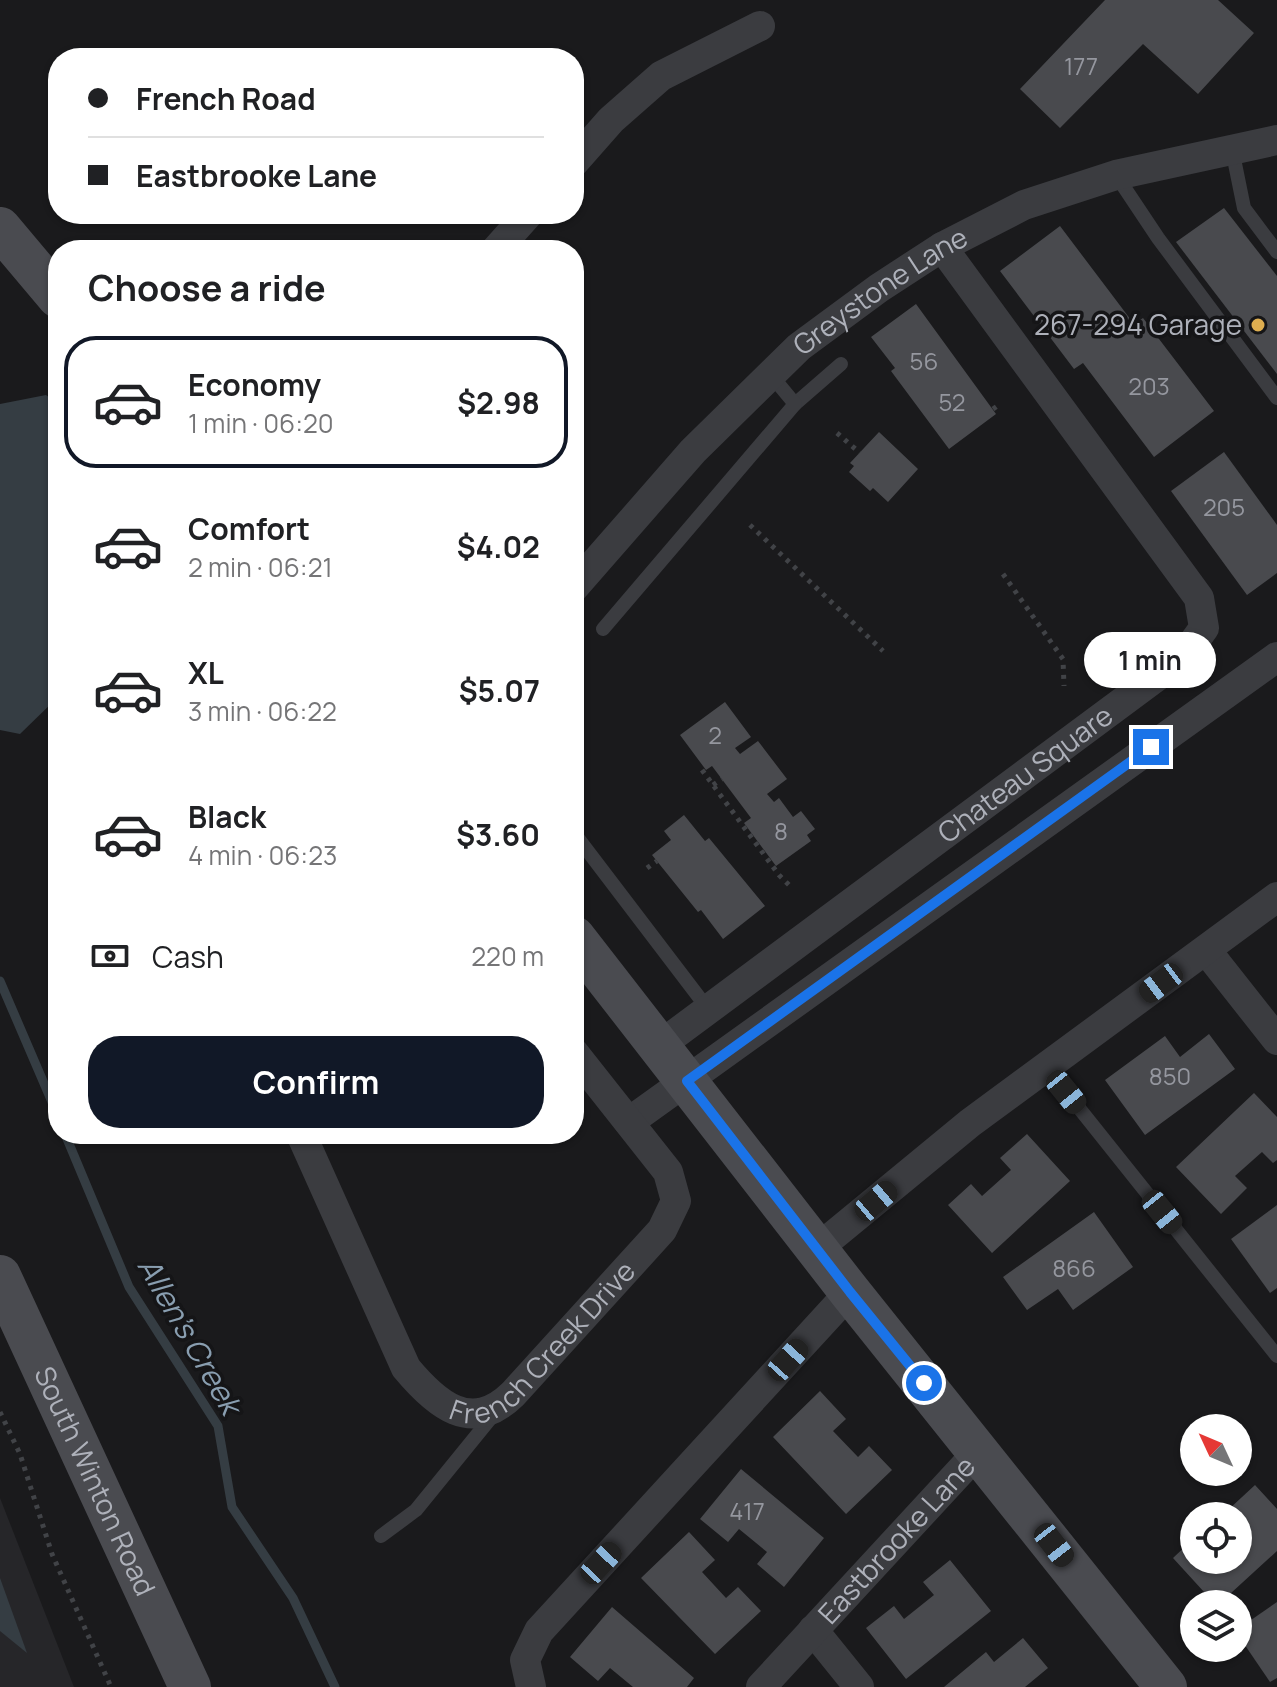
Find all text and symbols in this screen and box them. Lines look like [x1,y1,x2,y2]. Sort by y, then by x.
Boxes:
house number: 177 [1064,49,1098,82]
text: French Road [136,78,316,119]
text: Eastbrooke Lane [136,155,377,196]
street label: Greystone Lane [785,217,973,363]
text: Choose a ride [88,263,326,312]
place label: 267-294 Garage [1034,305,1242,343]
marker: 267-294 Garage [1249,316,1267,334]
house number: 56 [910,344,938,377]
text: Economy [188,364,321,405]
icon: car [92,366,164,438]
house number: 203 [1128,369,1170,402]
text: $2.98 [457,382,540,423]
house number: 52 [939,385,965,418]
text: 1 min · 06:20 [188,405,334,441]
house number: 205 [1203,490,1245,523]
text: Comfort [188,508,310,549]
icon: car [92,510,164,582]
text: $4.02 [457,526,540,567]
text: 2 min · 06:21 [188,549,333,585]
callout: 1 min [1085,631,1217,687]
text: 1 min [1118,642,1182,678]
text: XL [188,652,224,693]
icon: car [92,654,164,726]
text: $5.07 [459,670,540,711]
text: 3 min · 06:22 [188,693,337,729]
street label: Chateau Square [929,696,1120,851]
house number: 2 [708,718,722,751]
route end [1133,729,1169,765]
text: Black [188,796,266,837]
icon: car [92,798,164,870]
text: $3.60 [456,814,540,855]
house number: 8 [774,814,788,847]
text: 4 min · 06:23 [188,837,337,873]
icon: cash [88,934,132,978]
text: Cash [152,936,224,977]
text: 220 m [471,938,544,974]
car [1135,959,1187,1007]
button: Confirm [88,1036,544,1128]
house number: 850 [1149,1059,1191,1092]
car [1042,1066,1090,1118]
car [850,1176,902,1226]
car [1138,1186,1186,1238]
water label: Allen's Creek [129,1249,254,1425]
house number: 866 [1052,1251,1096,1284]
street label: French Creek Drive [445,1252,643,1432]
car [763,1334,813,1386]
street label: South Winton Road [26,1360,165,1602]
route start [906,1365,942,1401]
north arrow [1180,1414,1252,1486]
map controls [1180,1414,1252,1662]
street label: Eastbrooke Lane [809,1447,983,1631]
house number: 417 [729,1494,765,1527]
button: locate [1180,1502,1252,1574]
car [1030,1519,1078,1571]
car [576,1537,626,1589]
button: layers [1180,1590,1252,1662]

